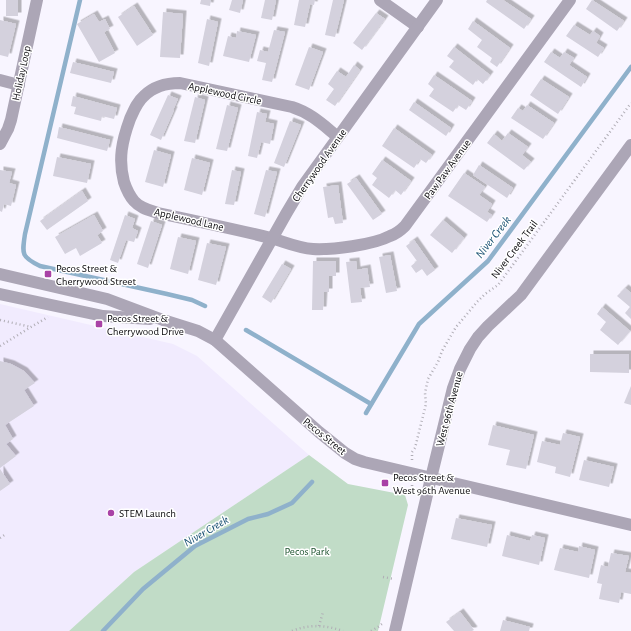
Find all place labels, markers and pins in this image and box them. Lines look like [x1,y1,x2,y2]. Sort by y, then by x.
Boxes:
place label: Pecos Street & Cherrywood Street [56,263,136,287]
marker: Pecos Street & Cherrywood Street [43,269,53,279]
place label: Pecos Street & Cherrywood Drive [107,313,184,337]
marker: Pecos Street & Cherrywood Drive [94,319,104,329]
place label: Pecos Street & West 96th Avenue [393,472,470,496]
marker: Pecos Street & West 96th Avenue [380,478,390,488]
marker: STEM Launch [106,508,116,518]
place label: STEM Launch [119,508,176,519]

